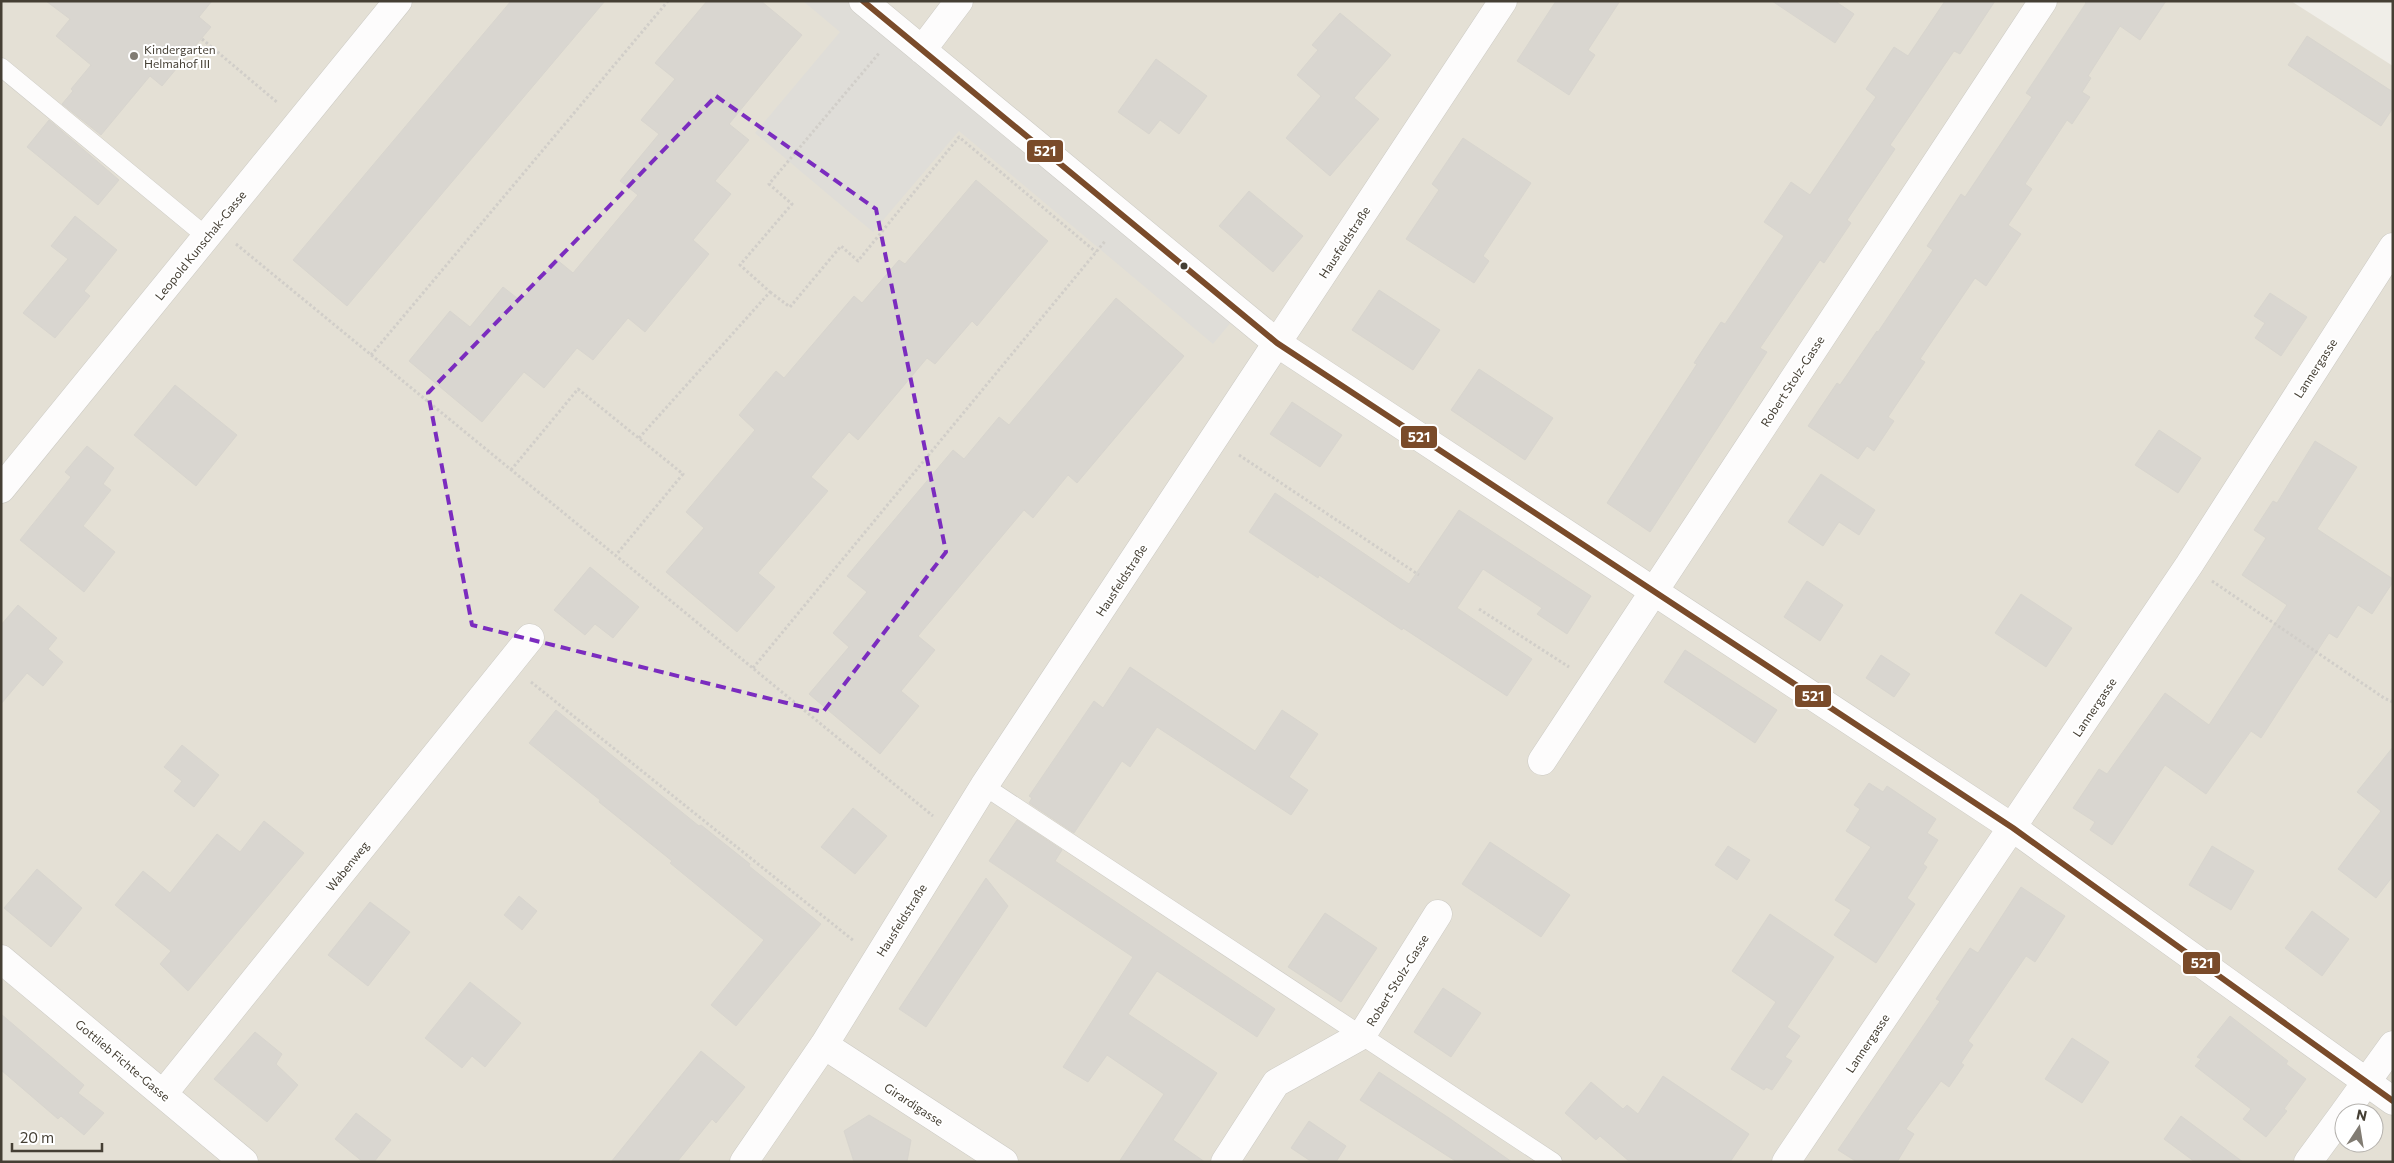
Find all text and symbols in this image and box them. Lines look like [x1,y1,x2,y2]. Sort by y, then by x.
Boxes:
place label: Kindergarten Helmahof III [144,42,216,70]
marker: Kindergarten Helmahof III [128,50,140,62]
line badge: 521 [1026,139,1064,163]
text: 521 [1034,142,1056,159]
street label: Leopold Kunschak-Gasse [152,188,248,302]
street label: Hausfeldstraße [1316,203,1372,281]
unlabelled marker [1179,261,1189,271]
street label: Robert Stolz-Gasse [1757,333,1827,429]
street label: Lannergasse [2291,336,2339,400]
line badge: 521 [1400,425,1438,449]
text: 521 [1408,428,1430,445]
street label: Hausfeldstraße [1093,541,1149,619]
street label: Lannergasse [2069,675,2119,739]
line badge: 521 [1794,684,1832,708]
text: 521 [1802,687,1824,704]
street label: Wabenweg [323,838,372,894]
street label: Hausfeldstraße [873,881,929,959]
street label: Robert Stolz-Gasse [1363,932,1431,1028]
line badge: 521 [2182,951,2221,975]
text: 521 [2191,954,2213,971]
street label: Lannergasse [1842,1011,1892,1075]
street label: Gottlieb Fichte-Gasse [73,1016,173,1104]
street label: Girardigasse [882,1080,946,1128]
north arrow [2334,1103,2384,1153]
text: N [2355,1105,2369,1124]
scale bar [12,1120,102,1152]
text: 20 m [20,1128,54,1146]

